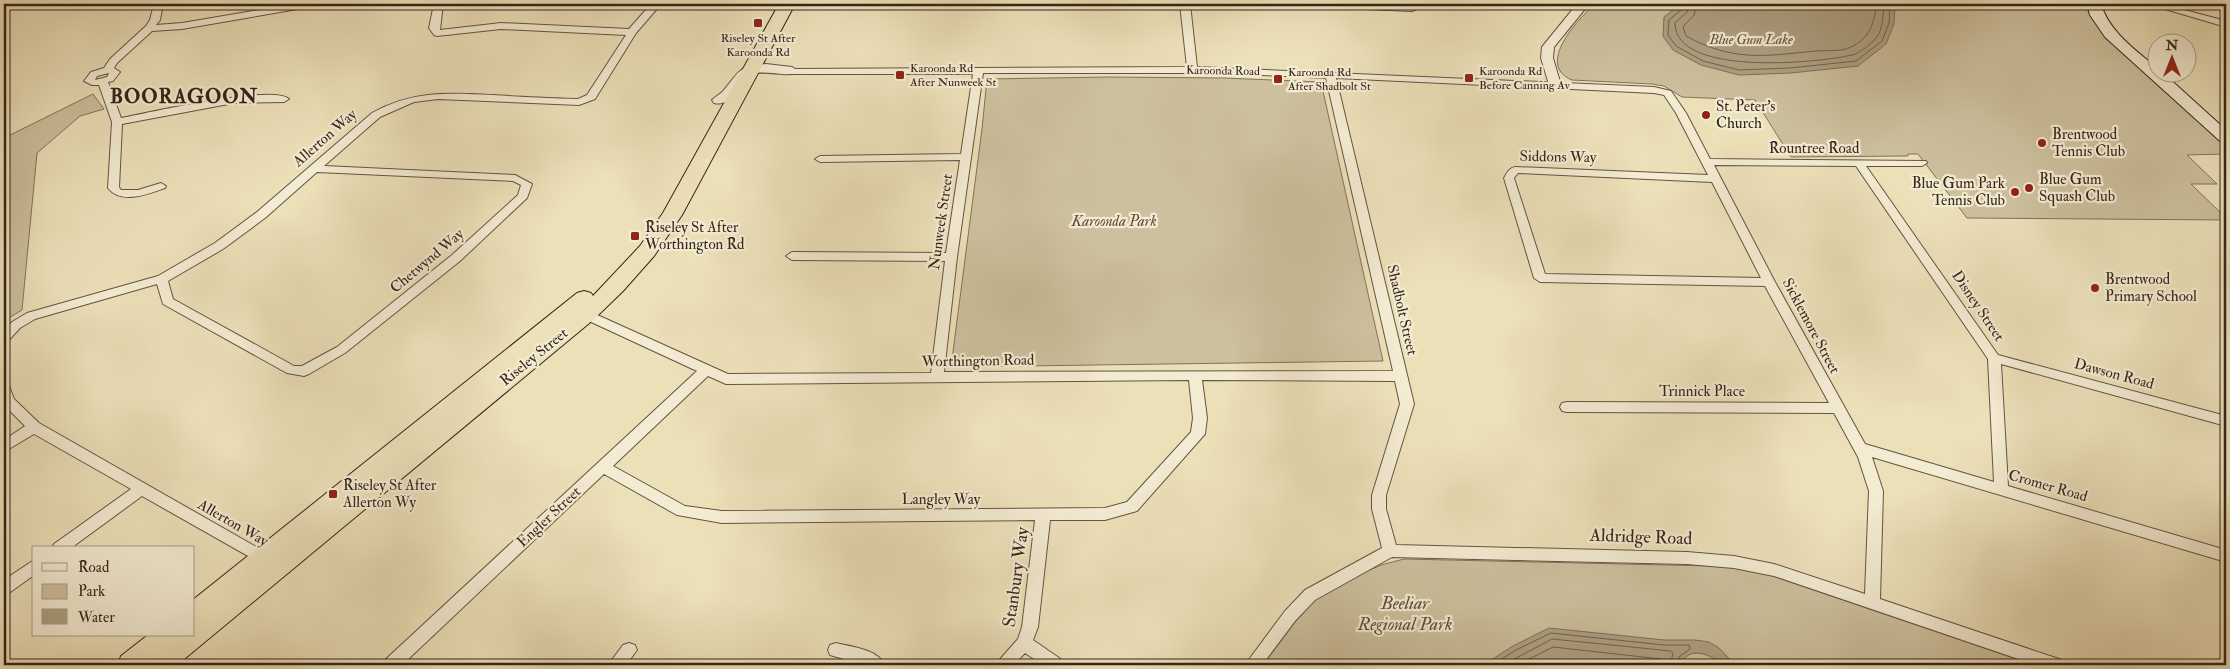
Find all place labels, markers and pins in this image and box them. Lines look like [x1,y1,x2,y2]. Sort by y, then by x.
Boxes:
marker: Riseley St After Karoonda Rd [752,17,764,29]
place label: Riseley St After Karoonda Rd [721,31,796,60]
place label: Karoonda Rd After Nunweek St [909,61,996,90]
place label: Karoonda Rd Before Canning Av [1479,64,1571,93]
place label: Karoonda Rd After Shadbolt St [1287,65,1371,94]
marker: Karoonda Rd After Nunweek St [894,69,906,81]
marker: Karoonda Rd Before Canning Av [1463,72,1475,84]
marker: Karoonda Rd After Shadbolt St [1272,73,1284,85]
place label: St. Peter's Church [1716,97,1775,133]
marker: St. Peter's Church [1700,109,1712,121]
place label: Brentwood Tennis Club [2052,125,2125,161]
marker: Brentwood Tennis Club [2036,137,2048,149]
place label: Blue Gum Squash Club [2039,170,2115,206]
place label: Blue Gum Park Tennis Club [1912,174,2005,210]
marker: Blue Gum Squash Club [2023,182,2035,194]
marker: Blue Gum Park Tennis Club [2009,186,2021,198]
place label: Riseley St After Worthington Rd [644,218,745,254]
marker: Riseley St After Worthington Rd [629,230,641,242]
place label: Brentwood Primary School [2105,270,2197,306]
marker: Brentwood Primary School [2089,282,2101,294]
place label: Riseley St After Allerton Wy [342,476,437,512]
marker: Riseley St After Allerton Wy [327,488,339,500]

